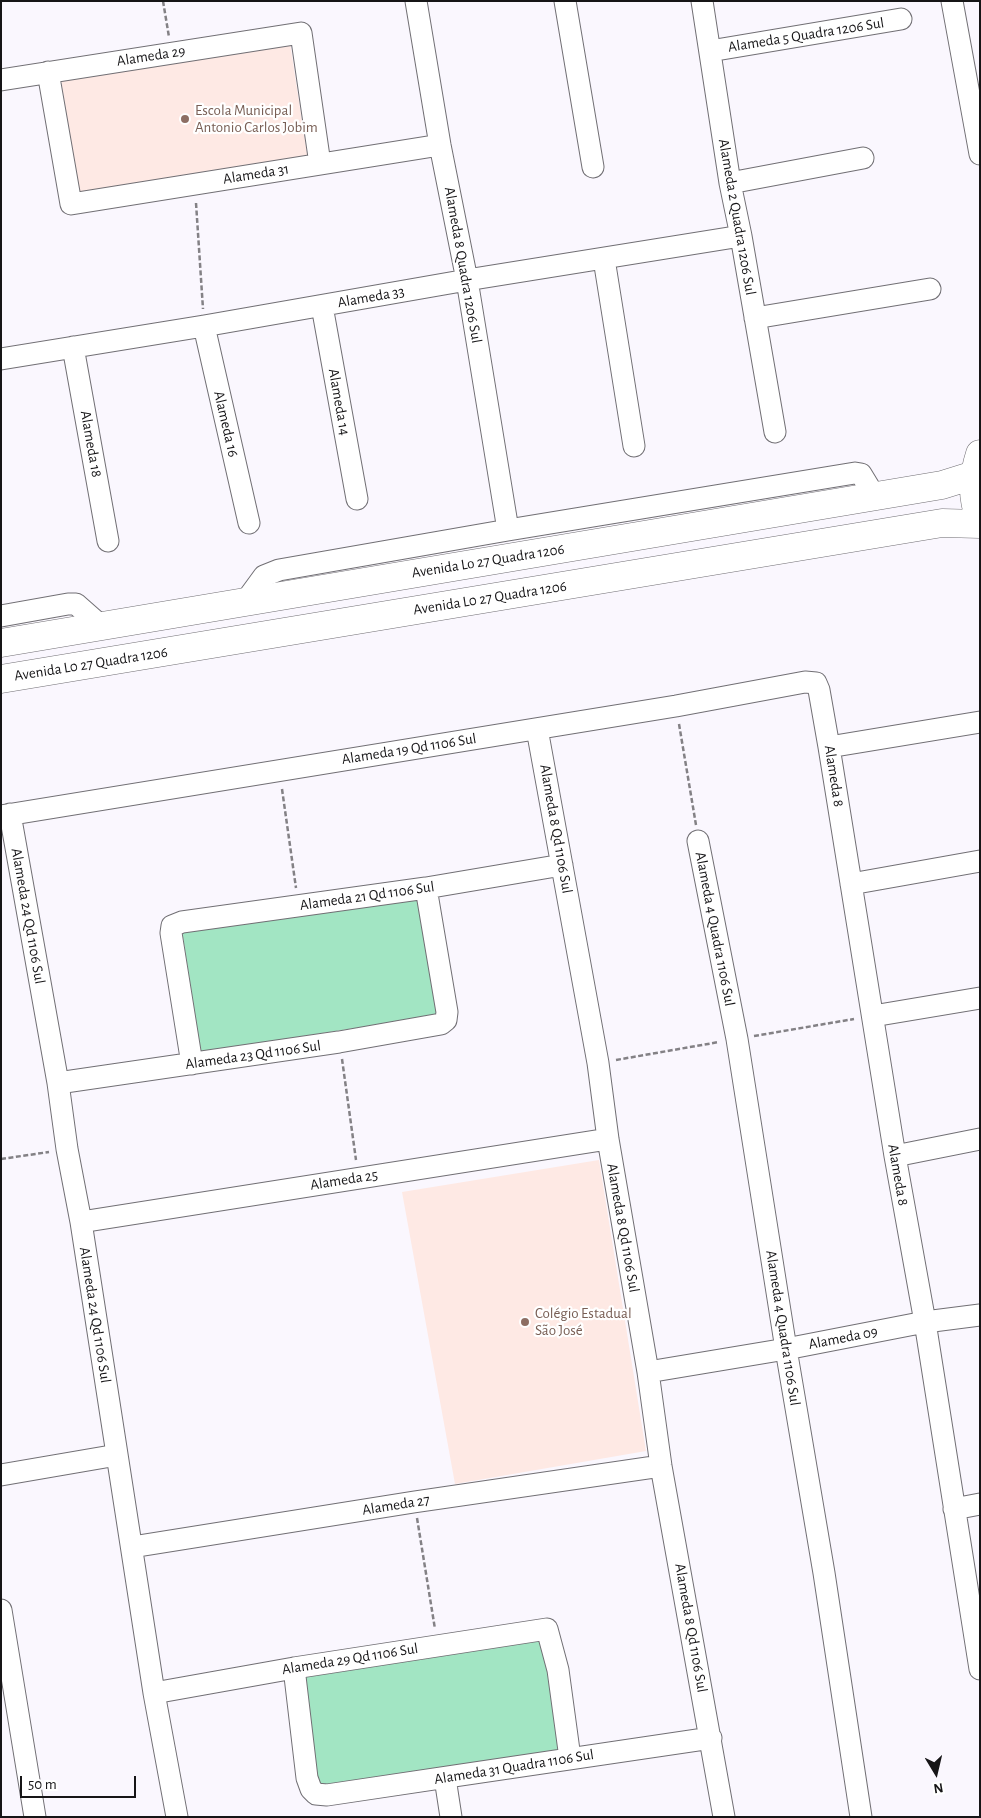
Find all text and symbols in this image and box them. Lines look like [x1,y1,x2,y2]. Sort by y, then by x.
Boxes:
street label: Alameda 5 Quadra 1206 Sul [727,14,885,56]
street label: Alameda 29 [115,42,187,70]
place label: Escola Municipal Antonio Carlos Jobim [195,101,318,136]
marker: Escola Municipal Antonio Carlos Jobim [179,113,191,125]
street label: Alameda 2 Quadra 1206 Sul [714,137,760,297]
street label: Alameda 31 [222,160,290,188]
street label: Alameda 8 Quadra 1206 Sul [440,185,486,345]
street label: Alameda 33 [336,282,406,312]
street label: Alameda 14 [324,367,354,437]
street label: Alameda 16 [210,389,242,459]
street label: Alameda 18 [76,409,106,479]
street label: Avenida Lo 27 Quadra 1206 [410,540,566,582]
street label: Avenida L0 27 Quadra 1206 [412,577,568,619]
street label: Avenida L0 27 Quadra 1206 [13,643,169,685]
street label: Alameda 19 Qd 1106 Sul [340,729,478,769]
street label: Alameda 8 [820,744,848,808]
street label: Alameda 8 Qd 1106 Sul [536,763,576,895]
street label: Alameda 24 Qd 1106 Sul [7,847,49,985]
street label: Alameda 4 Quadra 1106 Sul [691,850,739,1008]
street label: Alameda 21 Qd 1106 Sul [299,878,435,914]
street label: Alameda 23 Qd 1106 Sul [184,1037,322,1073]
street label: Alameda 8 [884,1143,912,1207]
street label: Alameda 8 Qd 1106 Sul [603,1162,643,1294]
street label: Alameda 25 [309,1166,379,1194]
street label: Alameda 24 Qd 1106 Sul [75,1246,115,1384]
street label: Alameda 4 Quadra 1106 Sul [762,1249,804,1407]
place label: Colégio Estadual São José [535,1304,632,1339]
marker: Colégio Estadual São José [519,1316,531,1328]
street label: Alameda 09 [807,1322,879,1354]
street label: Alameda 27 [361,1491,431,1519]
street label: Alameda 8 Qd 1106 Sul [671,1562,711,1694]
street label: Alameda 29 Qd 1106 Sul [281,1639,419,1679]
street label: Alameda 31 Quadra 1106 Sul [433,1745,595,1789]
north arrow [911,1748,961,1798]
scale bar [22,1766,139,1798]
text: 50 m [28,1777,57,1792]
text: N [932,1780,944,1795]

